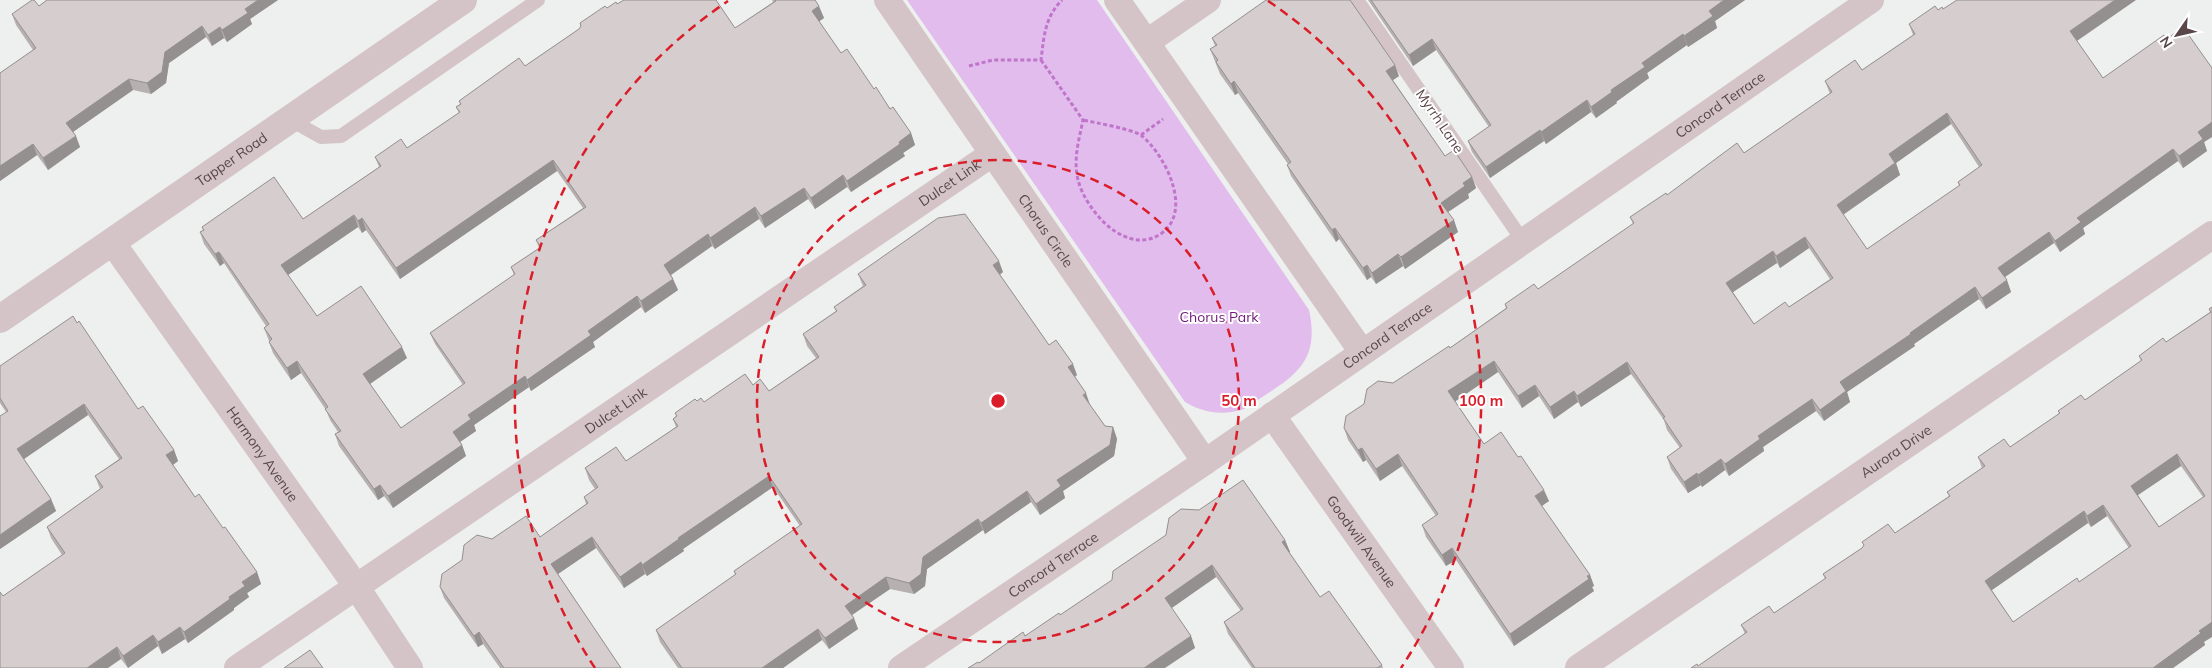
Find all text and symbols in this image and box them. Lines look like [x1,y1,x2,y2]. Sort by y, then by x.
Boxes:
north arrow [2152,10,2202,60]
text: N [2156,33,2177,52]
street label: Concord Terrace [1672,67,1768,142]
street label: Myrrh Lane [1412,86,1468,156]
street label: Tapper Road [192,129,271,191]
street label: Dulcet Link [915,155,985,210]
street label: Chorus Circle [1014,190,1077,271]
street label: Concord Terrace [1339,298,1436,373]
park label: Chorus Park [1179,308,1259,326]
street label: Dulcet Link [581,382,651,438]
text: 50 m [1221,391,1257,410]
text: 100 m [1459,391,1503,410]
centre of rings [989,392,1007,410]
street label: Harmony Avenue [223,403,302,505]
street label: Aurora Drive [1857,421,1935,482]
street label: Goodwill Avenue [1323,492,1400,591]
street label: Concord Terrace [1005,528,1102,602]

